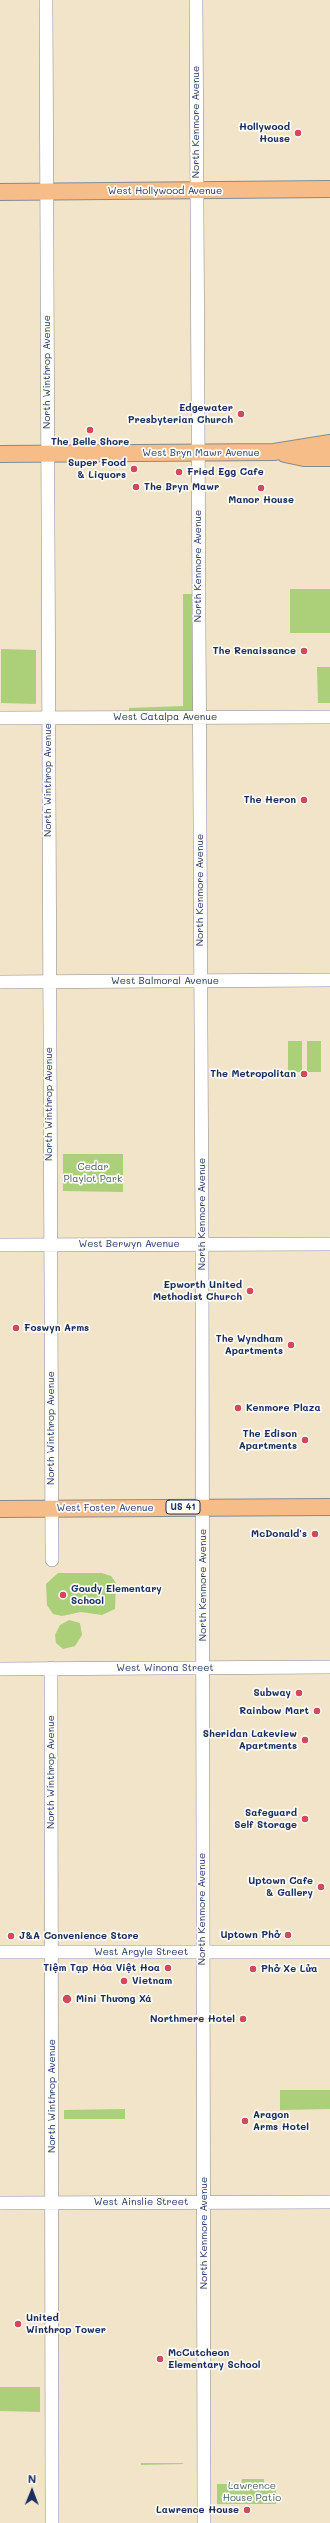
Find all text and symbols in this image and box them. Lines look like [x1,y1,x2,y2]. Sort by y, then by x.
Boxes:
street label: North Kenmore Avenue [190,66,202,178]
place label: Hollywood House [239,121,290,144]
marker: Hollywood House [293,128,303,138]
street label: West Hollywood Avenue [108,185,222,197]
street label: North Winthrop Avenue [41,315,53,429]
place label: Edgewater Presbyterian Church [128,402,233,426]
marker: Edgewater Presbyterian Church [236,409,246,419]
marker: The Belle Shore [85,425,95,435]
place label: The Belle Shore [51,436,129,448]
street label: West Bryn Mawr Avenue [142,447,260,459]
place label: Super Food & Liquors [68,457,126,480]
marker: Super Food & Liquors [129,464,139,474]
place label: Fried Egg Cafe [187,466,264,478]
marker: Fried Egg Cafe [174,467,184,477]
place label: The Bryn Mawr [144,481,219,493]
marker: The Bryn Mawr [131,482,141,492]
marker: Manor House [256,483,266,493]
place label: Manor House [228,494,294,506]
street label: North Kenmore Avenue [192,510,204,622]
place label: The Renaissance [213,645,296,657]
marker: The Renaissance [299,646,309,656]
street label: West Catalpa Avenue [113,711,217,723]
street label: North Winthrop Avenue [42,723,54,837]
place label: The Heron [244,794,296,806]
marker: The Heron [299,795,309,805]
street label: North Kenmore Avenue [194,834,206,946]
street label: West Balmoral Avenue [111,975,219,987]
street label: North Winthrop Avenue [43,1047,55,1161]
place label: The Metropolitan [210,1068,296,1080]
marker: The Metropolitan [299,1069,309,1079]
street label: North Kenmore Avenue [196,1158,208,1270]
park label: Cedar Playlot Park [64,1161,122,1184]
street label: West Berwyn Avenue [78,1238,180,1250]
place label: Epworth United Methodist Church [153,1279,242,1302]
marker: Epworth United Methodist Church [245,1286,255,1296]
place label: Foswyn Arms [24,1322,89,1334]
marker: Foswyn Arms [11,1323,21,1333]
place label: The Wyndham Apartments [216,1333,283,1356]
marker: The Wyndham Apartments [286,1340,296,1350]
street label: North Winthrop Avenue [45,1371,57,1485]
place label: Kenmore Plaza [246,1402,321,1414]
marker: Kenmore Plaza [233,1403,243,1413]
place label: The Edison Apartments [239,1428,297,1452]
marker: The Edison Apartments [300,1435,310,1445]
road number: US 41 [166,1500,200,1514]
street label: West Foster Avenue [56,1502,154,1514]
place label: McDonald's [251,1528,307,1540]
street label: North Kenmore Avenue [197,1529,209,1641]
marker: McDonald's [310,1529,320,1539]
place label: Goudy Elementary School [71,1583,162,1606]
marker: Goudy Elementary School [58,1590,68,1600]
street label: West Winona Street [116,1662,214,1674]
place label: Subway [253,1687,291,1699]
marker: Subway [294,1688,304,1698]
place label: Rainbow Mart [239,1705,309,1717]
marker: Rainbow Mart [312,1706,322,1716]
street label: North Winthrop Avenue [45,1715,57,1829]
place label: Sheridan Lakeview Apartments [203,1728,297,1752]
marker: Sheridan Lakeview Apartments [300,1735,310,1745]
place label: Safeguard Self Storage [234,1807,297,1830]
marker: Safeguard Self Storage [300,1814,310,1824]
street label: North Kenmore Avenue [196,1853,208,1965]
place label: Uptown Cafe & Gallery [248,1875,313,1898]
marker: Uptown Cafe & Gallery [316,1882,326,1892]
place label: Uptown Phở [220,1929,280,1941]
place label: J&A Convenience Store [19,1930,139,1942]
marker: Uptown Phở [283,1930,293,1940]
marker: J&A Convenience Store [6,1931,16,1941]
street label: West Argyle Street [94,1946,188,1958]
place label: Tiệm Tạp Hóa Việt Hoa [43,1962,160,1974]
marker: Tiệm Tạp Hóa Việt Hoa [163,1963,173,1973]
place label: Phở Xe Lửa [261,1963,317,1975]
marker: Phở Xe Lửa [248,1964,258,1974]
place label: Vietnam [132,1975,172,1987]
marker: Vietnam [119,1976,129,1986]
marker: Mini Thương Xá [61,1993,73,2005]
place label: Mini Thương Xá [76,1993,151,2005]
place label: Northmere Hotel [150,2013,235,2025]
marker: Northmere Hotel [238,2014,248,2024]
street label: North Winthrop Avenue [46,2039,58,2153]
place label: Aragon Arms Hotel [253,2109,309,2132]
marker: Aragon Arms Hotel [240,2116,250,2126]
street label: North Kenmore Avenue [198,2177,210,2289]
street label: West Ainslie Street [94,2196,188,2208]
place label: United Winthrop Tower [26,2312,106,2336]
marker: United Winthrop Tower [13,2319,23,2329]
place label: McCutcheon Elementary School [168,2347,260,2370]
marker: McCutcheon Elementary School [155,2354,165,2364]
north arrow [12,2471,52,2511]
text: N [28,2471,37,2486]
park label: Lawrence House Patio [223,2480,281,2504]
place label: Lawrence House [156,2504,239,2516]
marker: Lawrence House [242,2505,252,2515]

